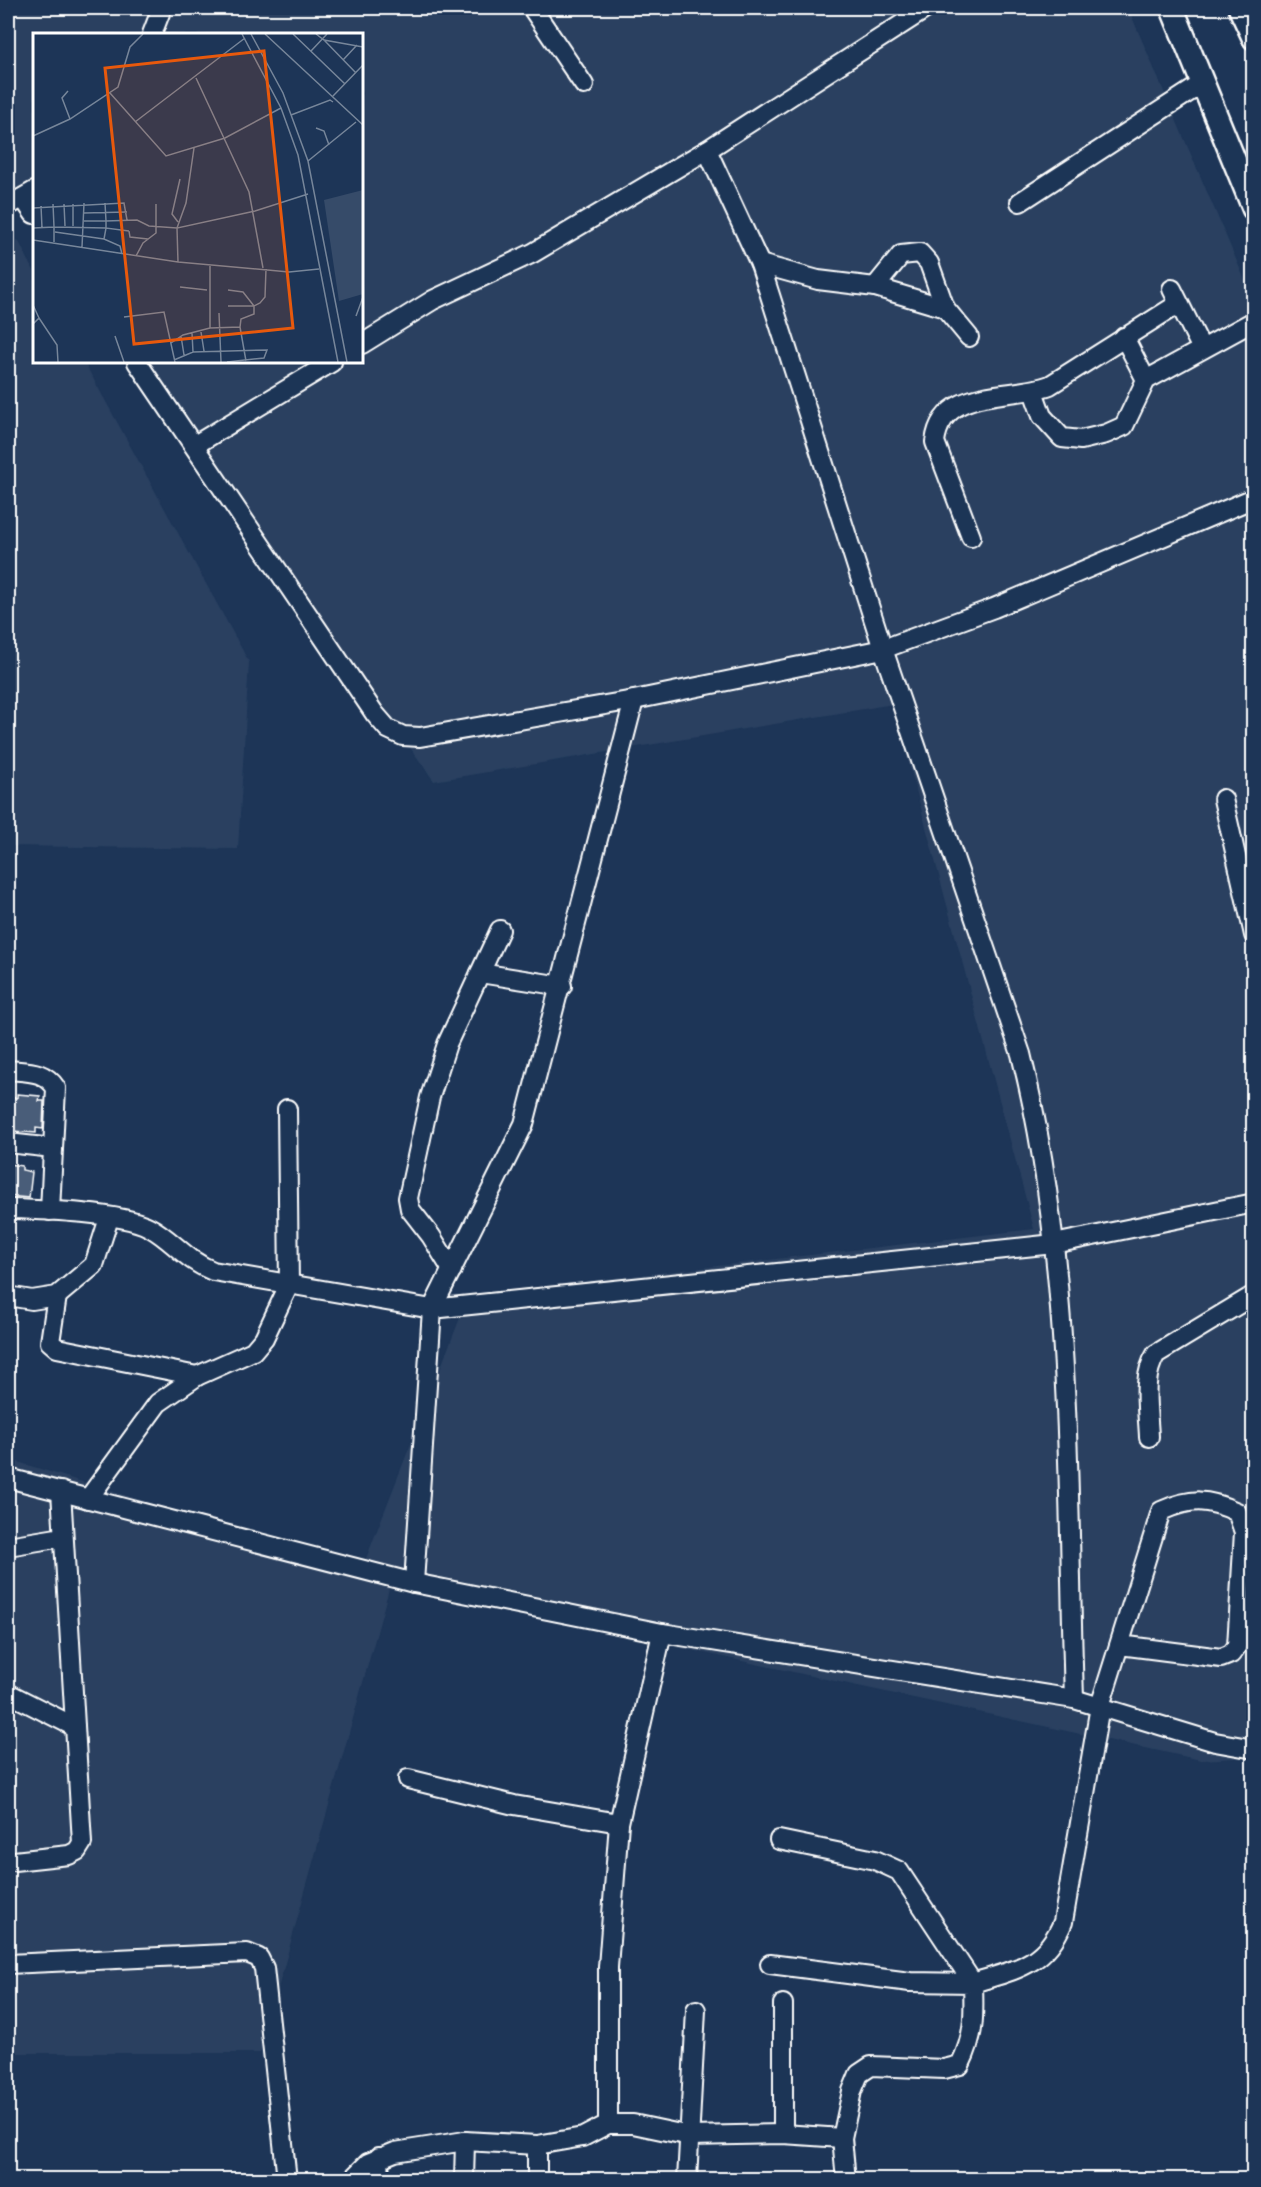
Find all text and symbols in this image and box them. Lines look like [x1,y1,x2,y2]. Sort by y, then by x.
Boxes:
inset map [33,33,363,363]

